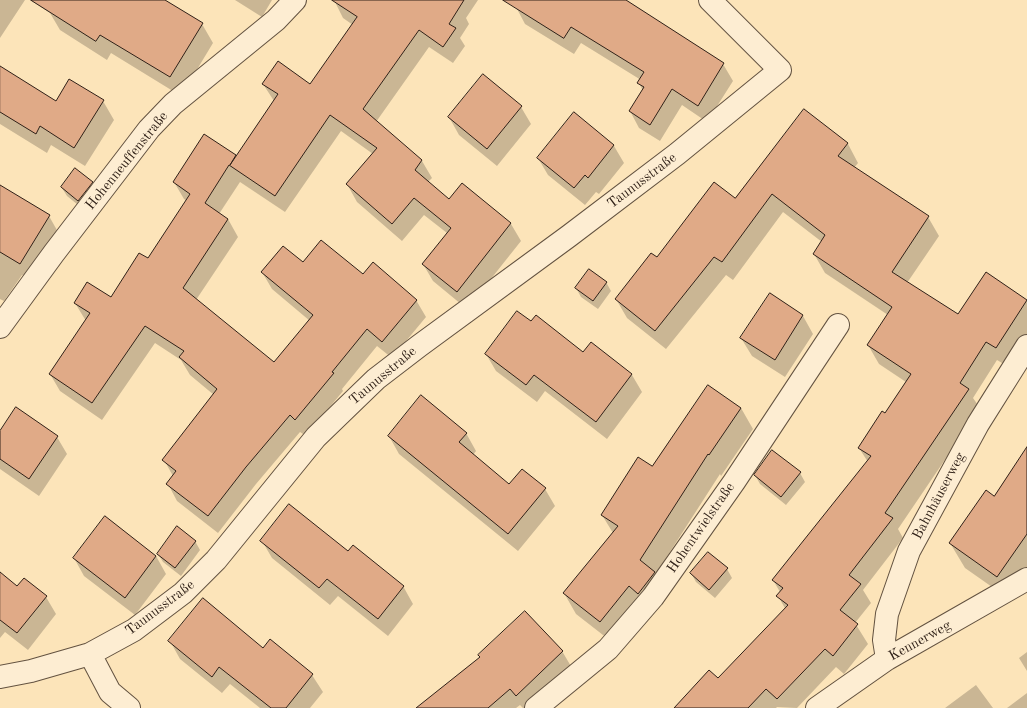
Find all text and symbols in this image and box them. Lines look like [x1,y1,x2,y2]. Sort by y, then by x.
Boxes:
street label: Hohenneuffenstraße [82,108,172,214]
street label: Taunusstraße [604,150,680,212]
street label: Taunusstraße [346,343,420,409]
street label: Bahnhäuserweg [909,450,969,542]
street label: Hohentwielstraße [663,479,739,577]
street label: Taunusstraße [122,577,198,639]
street label: Kennerweg [886,617,954,665]

